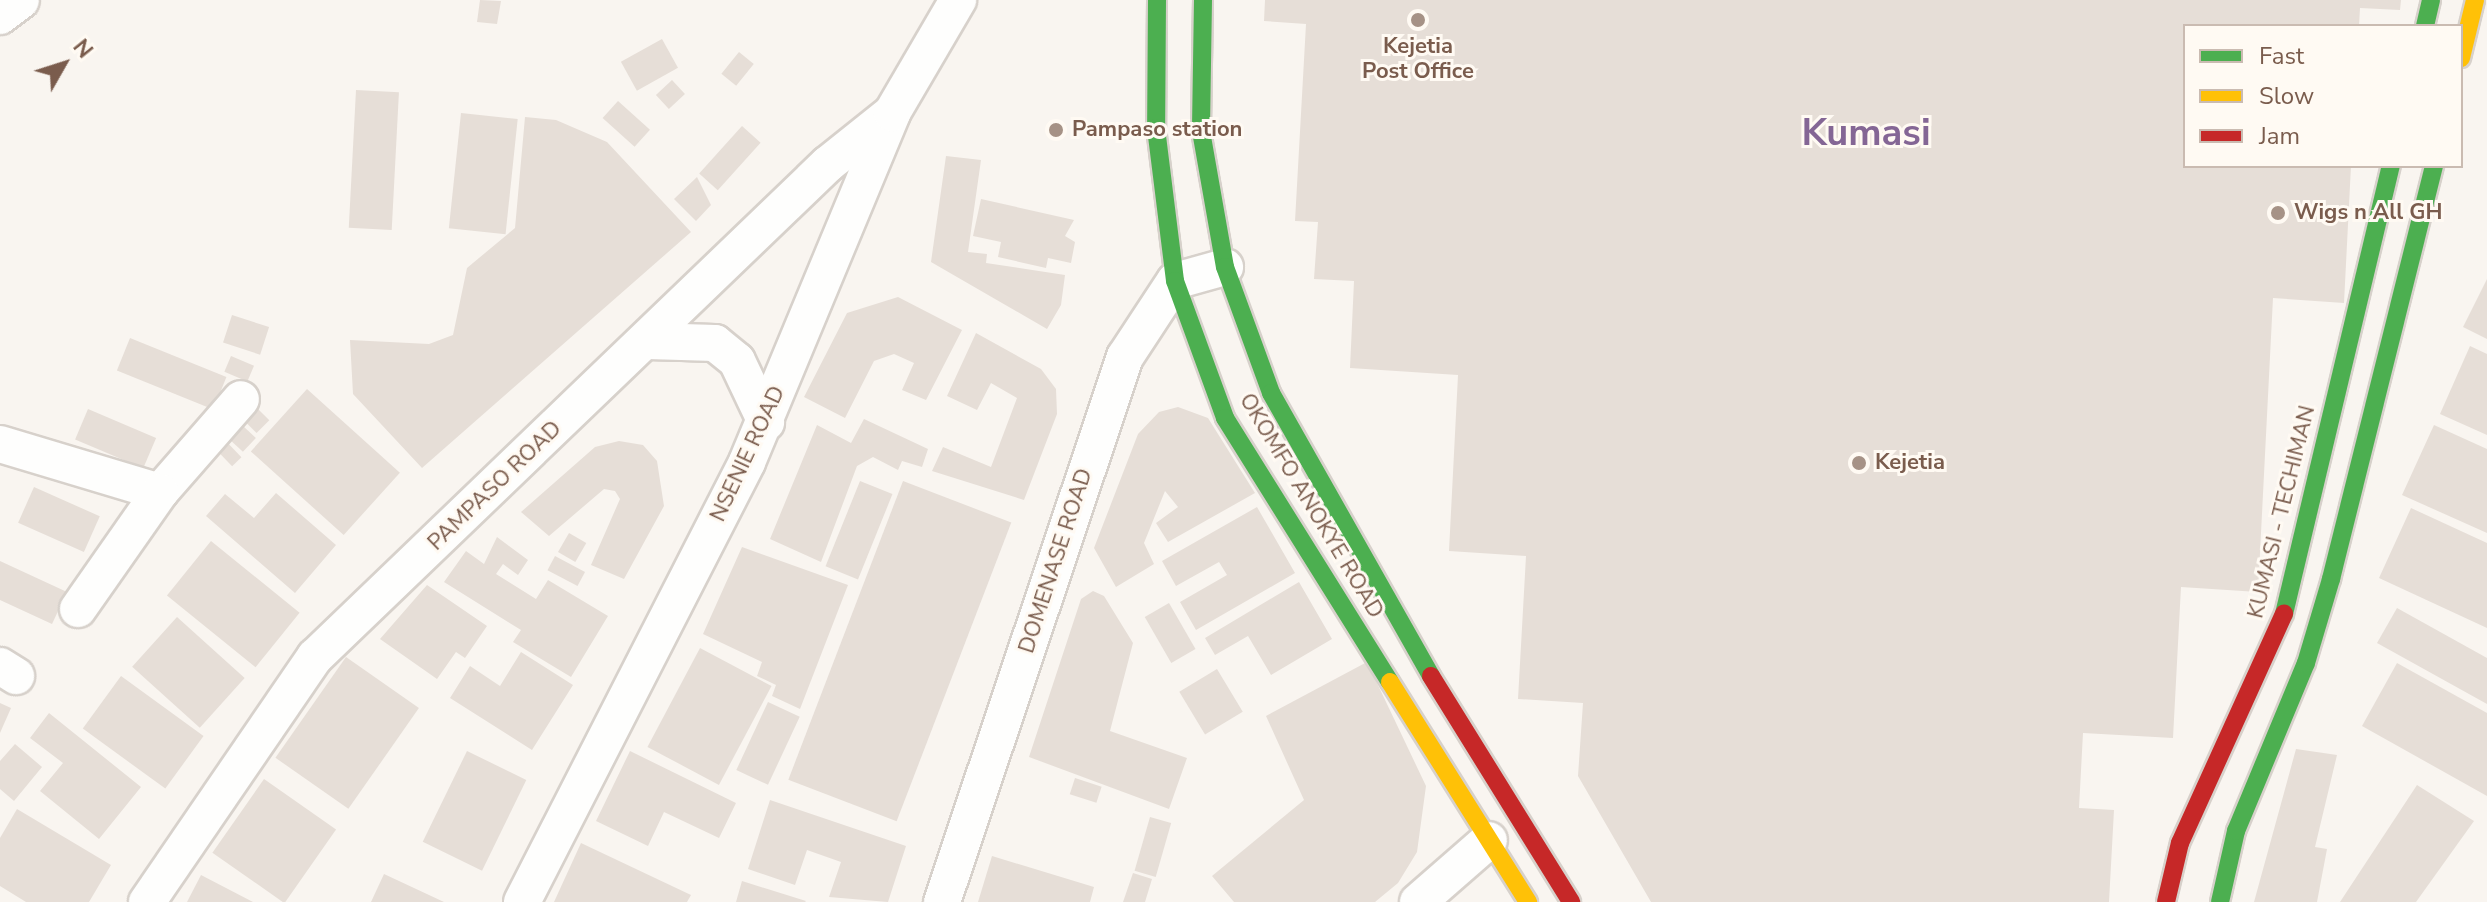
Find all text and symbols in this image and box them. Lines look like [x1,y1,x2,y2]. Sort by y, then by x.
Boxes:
marker: Kejetia Post Office [1409,11,1427,29]
north arrow [24,24,104,104]
legend [2183,24,2463,168]
text: N [66,33,99,65]
place label: Kejetia Post Office [1362,33,1474,84]
text: Fast [2259,40,2304,72]
text: Slow [2259,80,2314,112]
district label: Kumasi [1801,110,1931,156]
place label: Pampaso station [1072,117,1242,143]
text: Jam [2259,120,2300,152]
marker: Pampaso station [1047,121,1065,139]
place label: Wigs n All GH [2294,200,2442,226]
marker: Wigs n All GH [2269,204,2287,222]
street label: NSENIE ROAD [705,382,791,526]
street label: OKOMFO ANOKYE ROAD [1233,389,1389,623]
street label: KUMASI - TECHIMAN [2243,403,2321,621]
street label: PAMPASO ROAD [423,416,567,556]
place label: Kejetia [1875,450,1945,476]
marker: Kejetia [1850,454,1868,472]
street label: DOMENASE ROAD [1014,465,1098,657]

